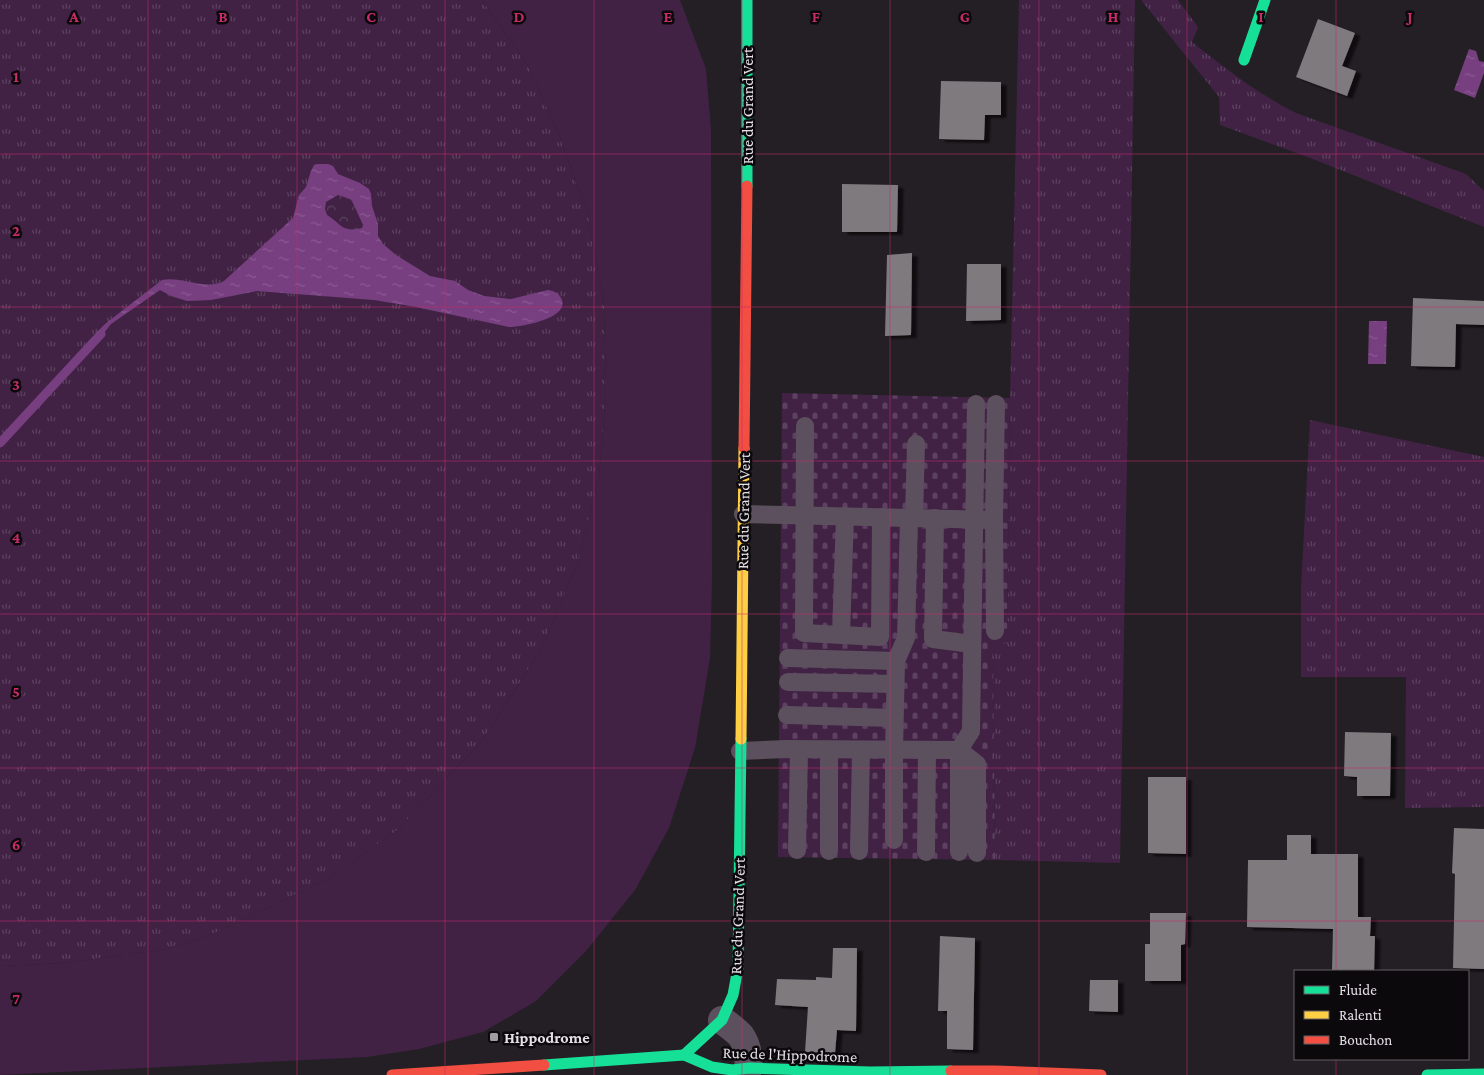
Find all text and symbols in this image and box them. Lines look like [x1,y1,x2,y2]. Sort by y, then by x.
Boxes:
text: A [68,8,79,25]
text: B [218,8,228,25]
text: C [366,8,376,25]
text: D [513,8,525,25]
text: E [663,8,673,25]
text: F [812,8,821,25]
text: G [960,8,970,25]
text: H [1108,8,1119,25]
text: I [1258,8,1264,25]
text: J [1405,8,1413,25]
street label: Rue du Grand Vert [739,47,756,164]
text: 1 [13,68,19,85]
text: 2 [12,222,20,239]
text: 3 [12,376,20,393]
street label: Rue du Grand Vert [734,452,753,569]
text: 4 [12,529,21,546]
text: 5 [12,683,20,700]
text: 6 [12,836,20,853]
street label: Rue du Grand Vert [727,857,748,975]
legend [1294,970,1469,1060]
text: Fluide [1339,982,1377,998]
text: 7 [12,990,20,1007]
text: Ralenti [1339,1007,1382,1023]
place label: Hippodrome [504,1029,590,1046]
marker: Hippodrome [488,1031,500,1043]
text: Bouchon [1339,1032,1392,1048]
street label: Rue de l'Hippodrome [722,1044,857,1066]

